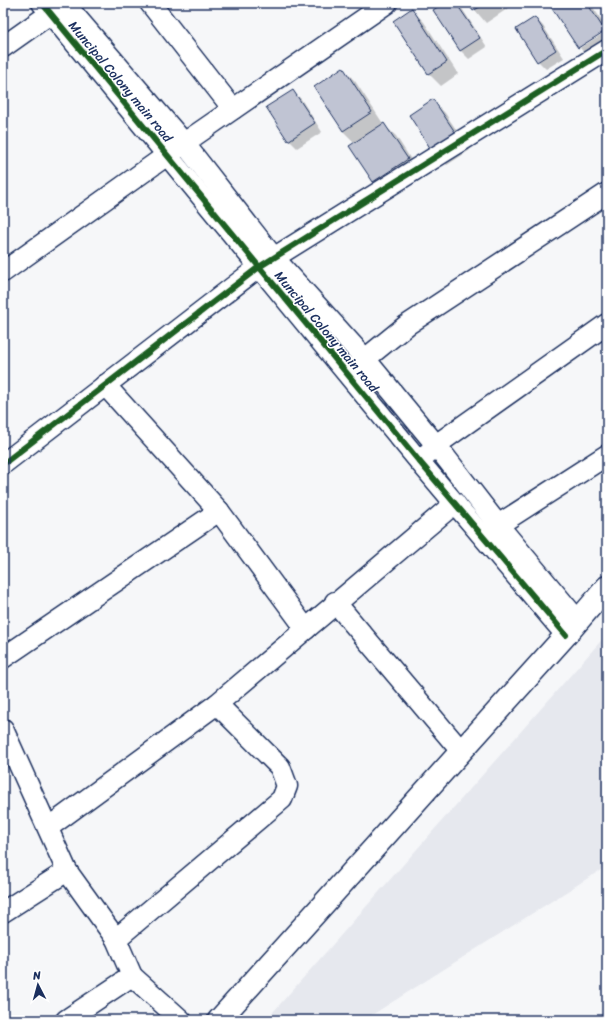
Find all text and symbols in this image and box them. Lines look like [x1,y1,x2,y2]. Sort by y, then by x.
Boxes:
street label: Muncipal Colony main road [63,15,179,148]
street label: Muncipal Colony main road [269,265,385,398]
north arrow [18,965,58,1005]
text: N [31,966,42,986]

